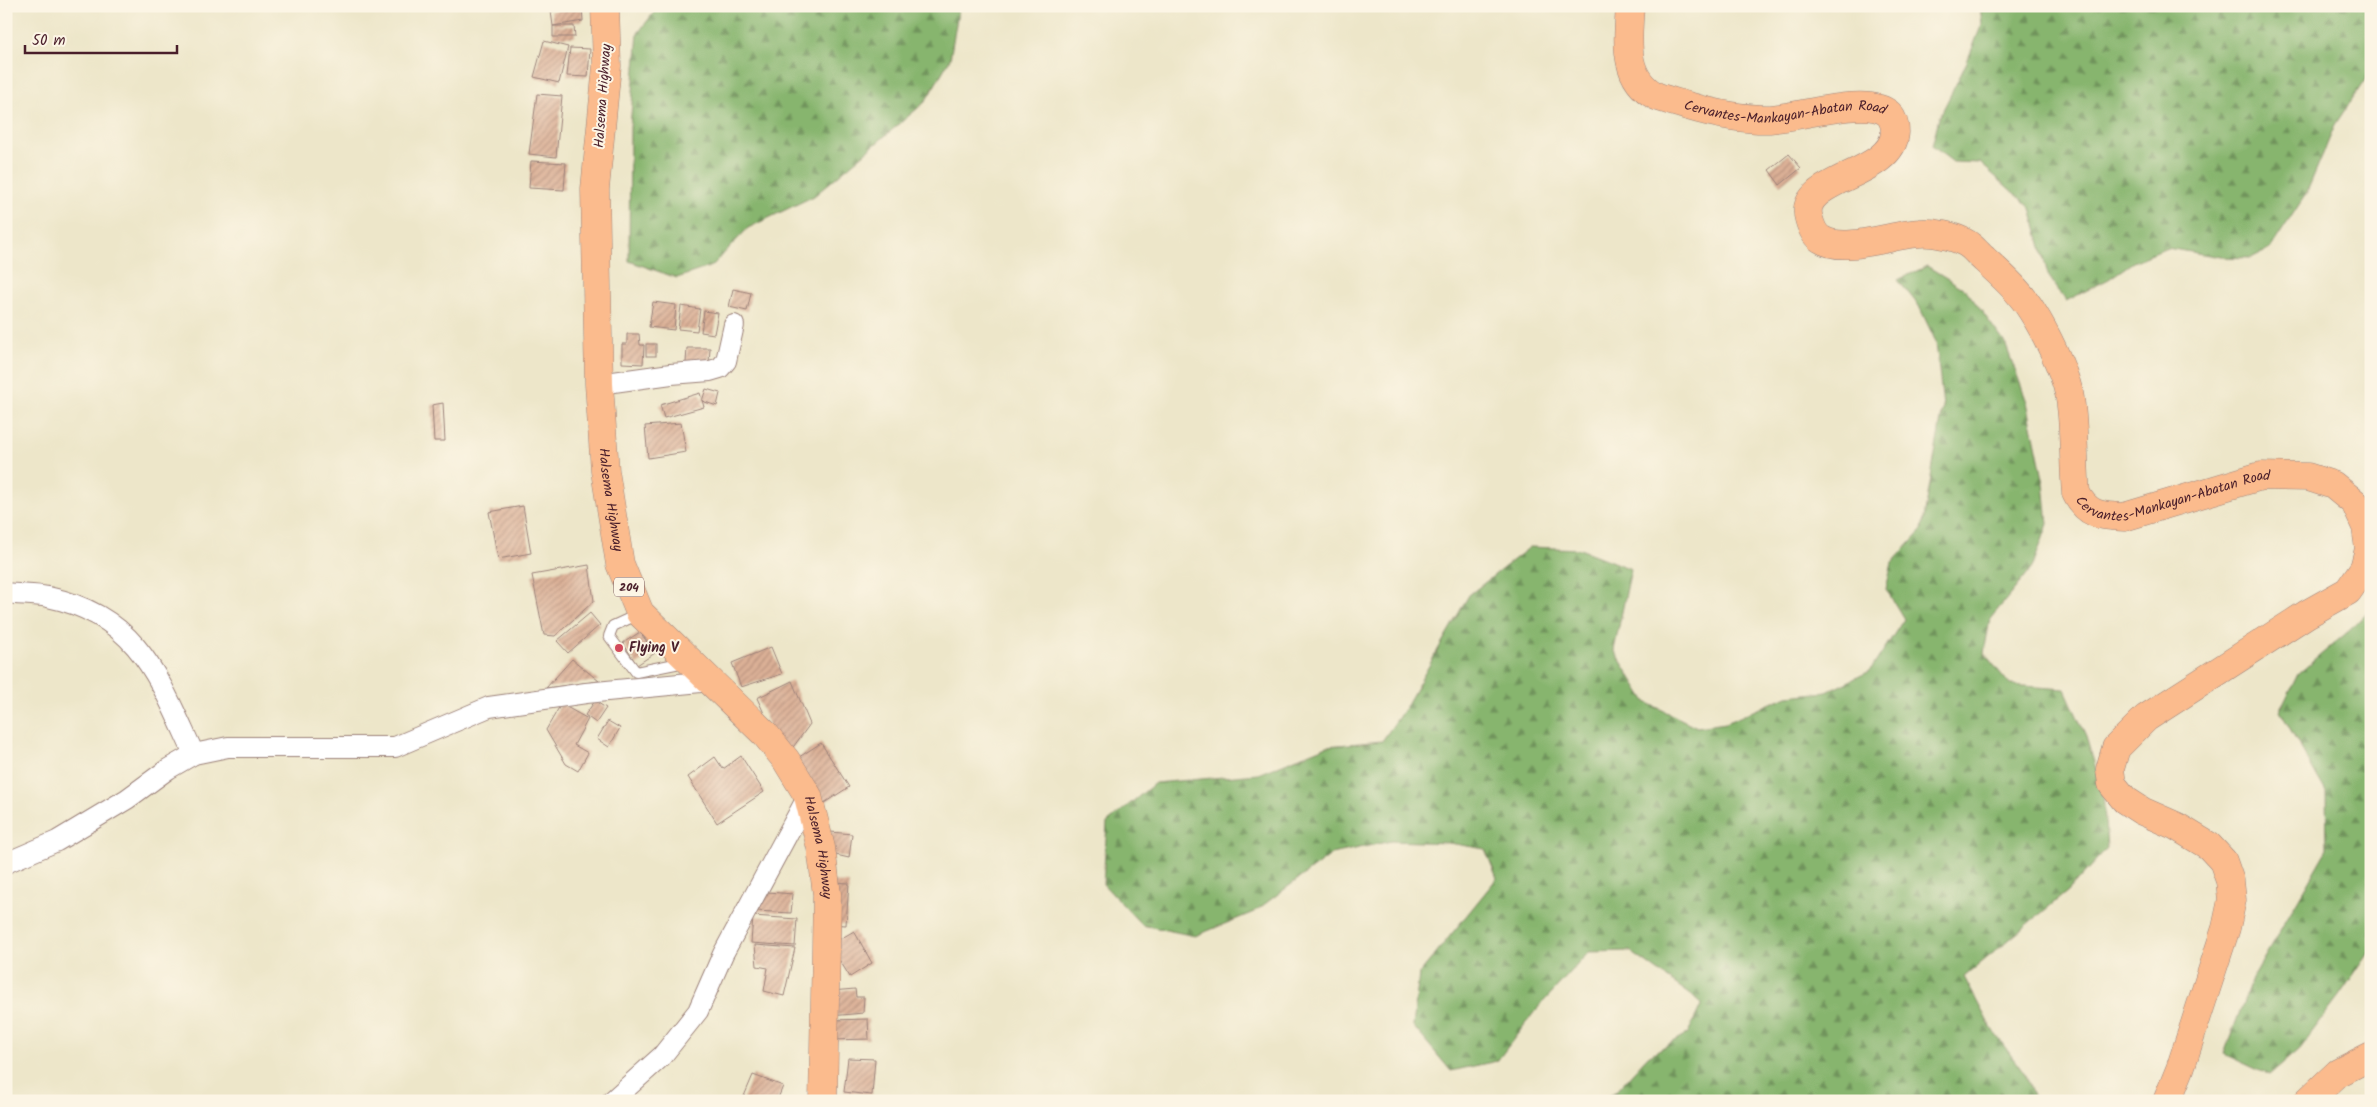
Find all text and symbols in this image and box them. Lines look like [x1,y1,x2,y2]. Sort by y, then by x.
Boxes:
scale bar [25,22,178,54]
text: 50 m [32,29,66,53]
street label: Halsema Highway [588,43,618,149]
street label: Cervantes-Mankayan-Abatan Road [1681,94,1891,130]
street label: Halsema Highway [592,447,629,554]
street label: Cervantes-Mankayan-Abatan Road [2069,465,2271,528]
road number: 204 [614,578,644,596]
place label: Flying V [629,637,680,659]
marker: Flying V [613,642,625,654]
street label: Halsema Highway [797,793,838,899]

